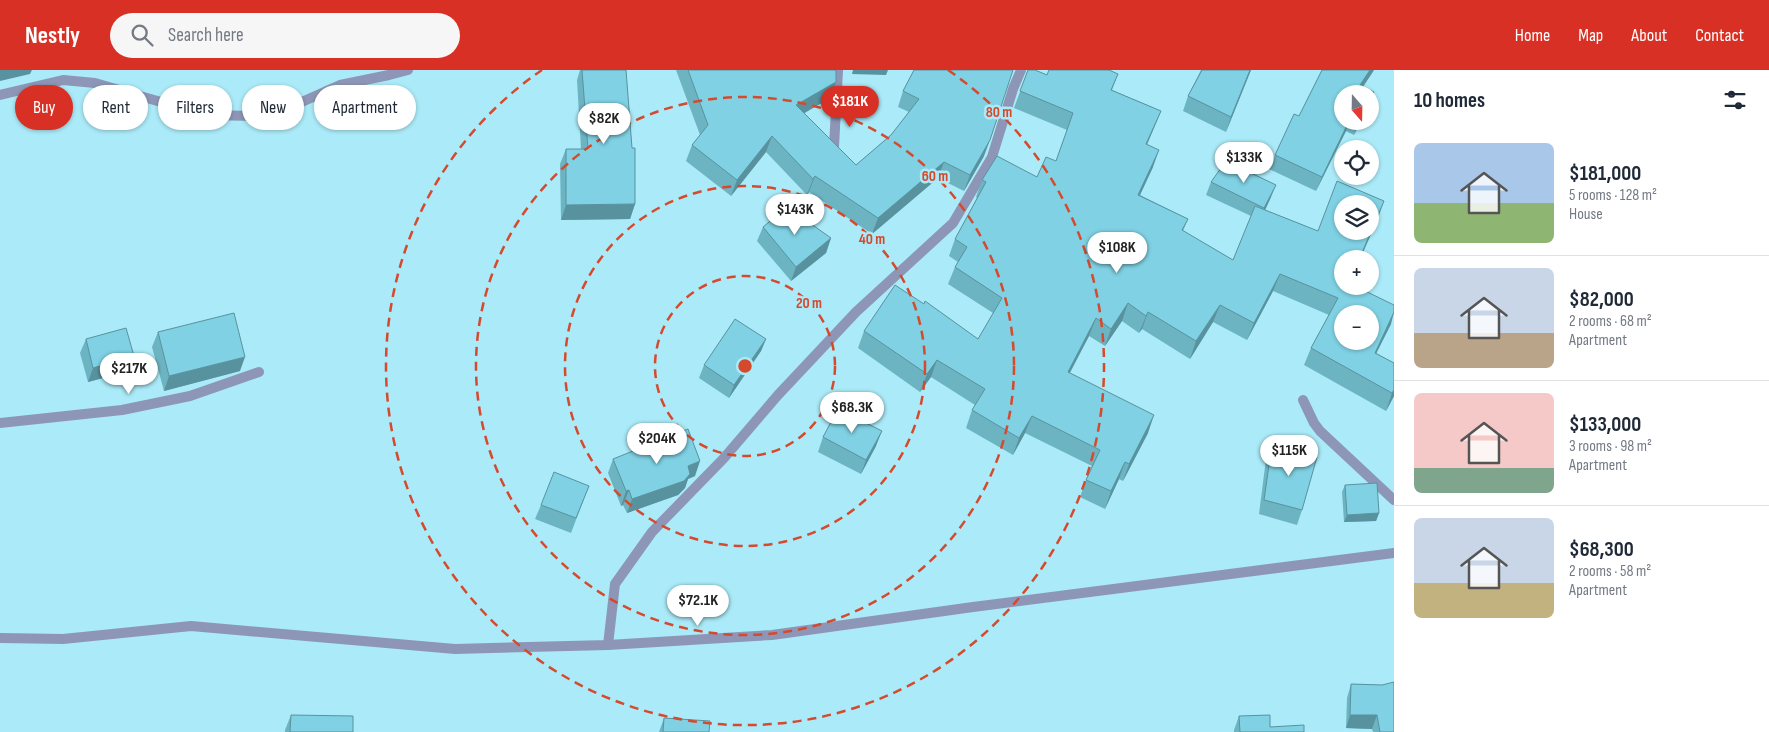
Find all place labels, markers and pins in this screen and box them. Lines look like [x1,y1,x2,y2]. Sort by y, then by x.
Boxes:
pin: $181K [815,85,885,128]
pin: $82K [574,102,634,145]
pin: $133K [1209,142,1279,184]
pin: $143K [760,194,830,236]
pin: $108K [1082,232,1152,274]
pin: $217K [94,352,164,395]
centre of rings [736,357,754,375]
pin: $68.3K [811,392,893,434]
pin: $204K [622,422,692,465]
pin: $115K [1254,434,1324,477]
pin: $72.1K [657,584,739,627]

